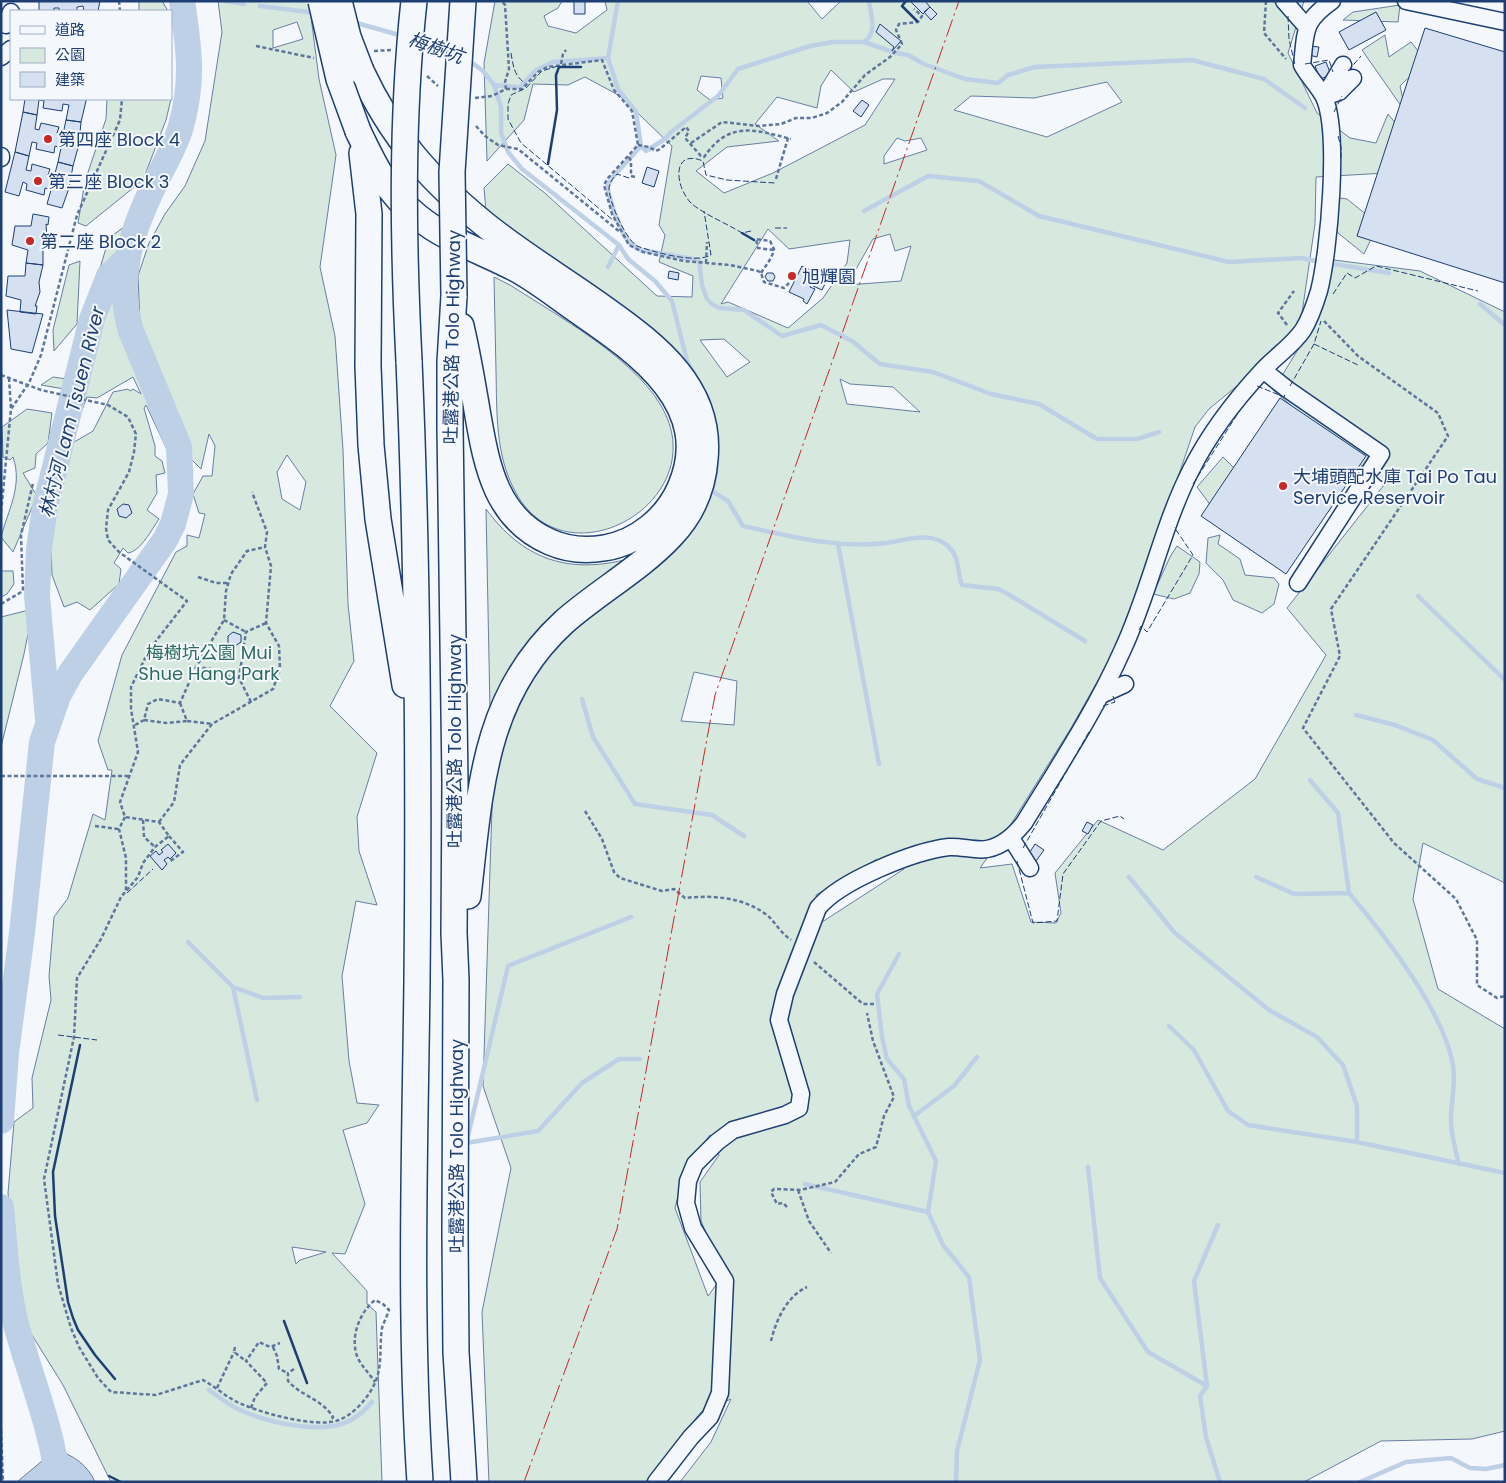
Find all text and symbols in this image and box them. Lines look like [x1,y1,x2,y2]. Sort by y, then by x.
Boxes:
legend [10,10,172,100]
text: 道路 [55,19,85,40]
water label: 梅樹坑 [405,26,470,71]
text: 公園 [55,44,85,65]
text: 建築 [55,69,85,90]
place label: 第四座 Block 4 [58,127,180,152]
marker: 第四座 Block 4 [42,133,54,145]
place label: 第三座 Block 3 [48,169,169,194]
marker: 第三座 Block 3 [32,175,44,187]
place label: 第二座 Block 2 [40,229,161,254]
street label: 吐露港公路 Tolo Highway [438,230,466,444]
marker: 第二座 Block 2 [24,235,36,247]
place label: 旭輝園 [802,264,856,289]
marker: 旭輝園 [786,270,798,282]
water label: 林村河 Lam Tsuen River [33,303,112,520]
place label: 大埔頭配水庫 Tai Po Tau Service Reservoir [1293,464,1497,510]
marker: 大埔頭配水庫 Tai Po Tau Service Reservoir [1277,480,1289,492]
street label: 吐露港公路 Tolo Highway [442,634,467,848]
park label: 梅樹坑公園 Mui Shue Hang Park [138,640,280,686]
street label: 吐露港公路 Tolo Highway [444,1039,469,1253]

